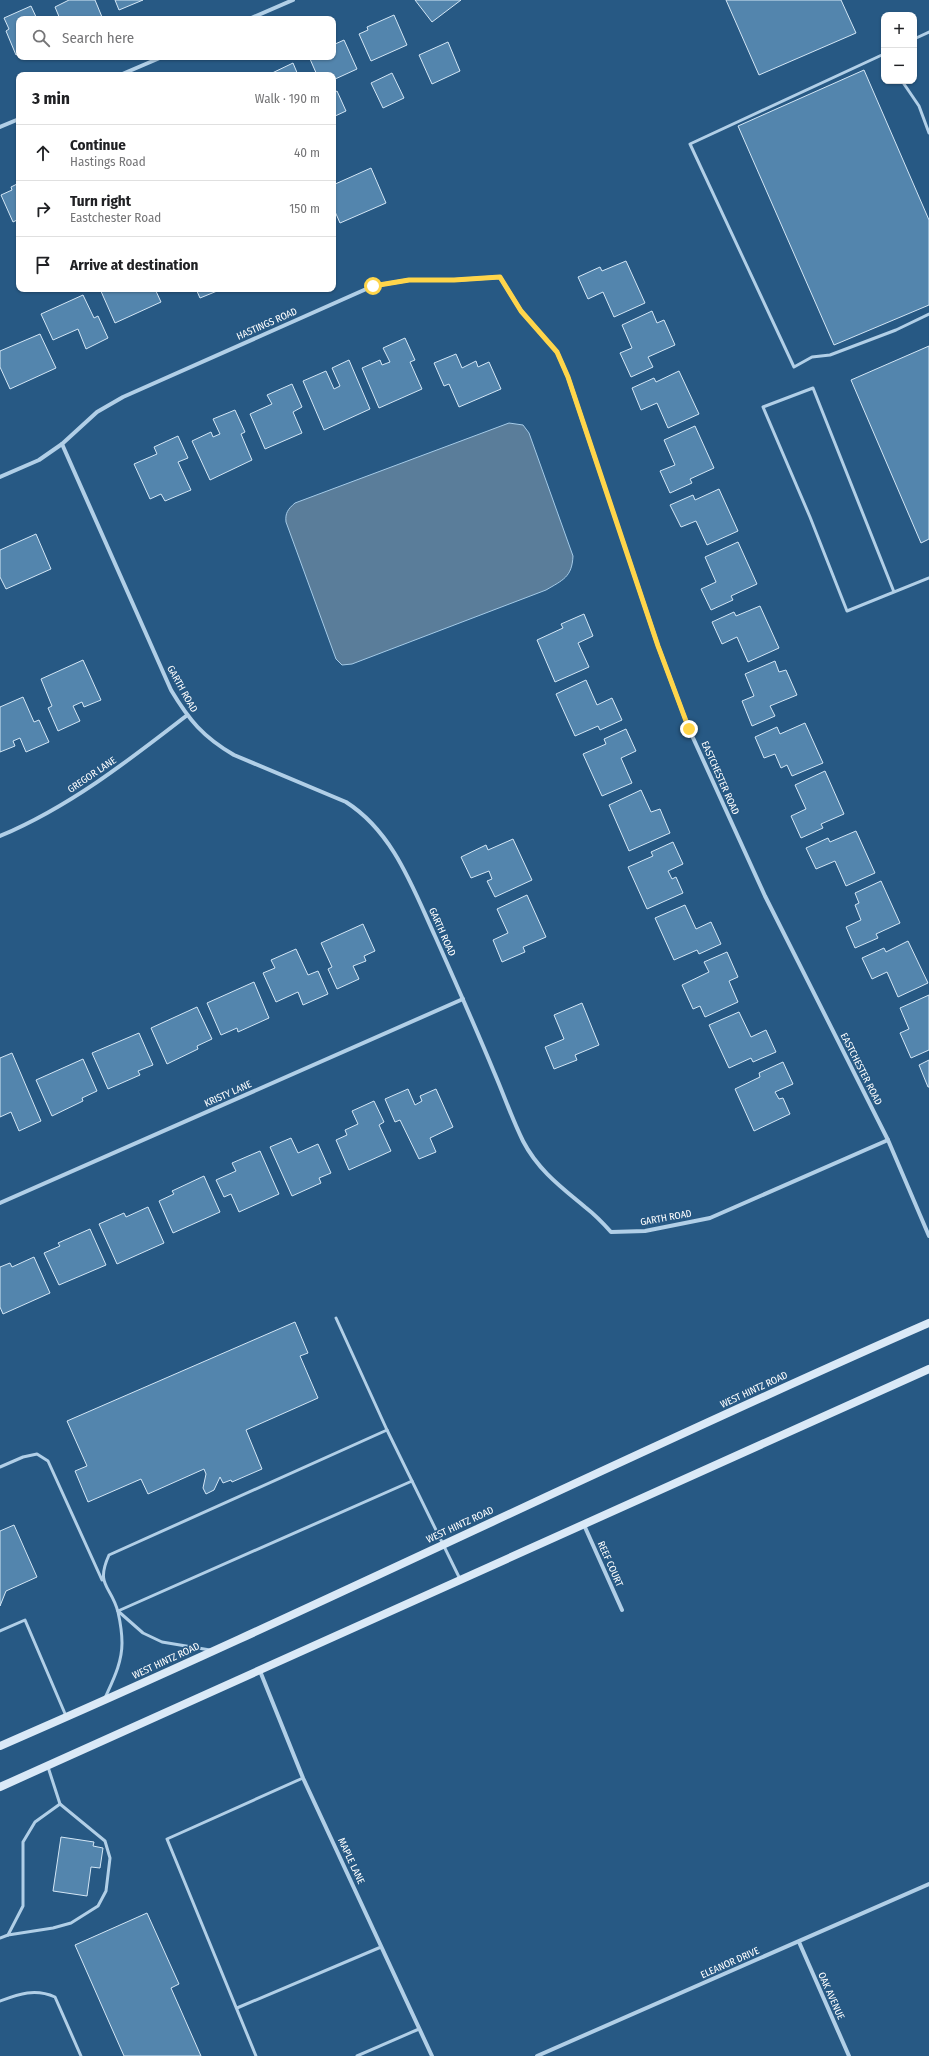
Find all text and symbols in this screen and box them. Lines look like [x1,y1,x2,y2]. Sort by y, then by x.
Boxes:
map controls [881,12,917,84]
button: + [881,12,917,48]
search box [16,16,336,60]
icon: search [30,27,52,49]
text: Search here [62,29,134,47]
button: − [881,48,917,84]
text: 3 min [32,88,70,109]
text: Walk · 190 m [255,91,320,106]
text: Continue [70,136,126,154]
icon: ahead [32,142,54,164]
text: 40 m [294,145,320,160]
text: Hastings Road [70,154,146,169]
text: Turn right [70,192,131,210]
icon: right [32,198,54,220]
text: 150 m [289,201,320,216]
text: Eastchester Road [70,210,161,225]
icon: arrive [32,254,54,276]
text: Arrive at destination [70,256,198,274]
route start [364,277,382,295]
street label: HASTINGS ROAD [235,305,299,343]
street label: GARTH ROAD [164,663,200,715]
route end [680,720,698,738]
street label: EASTCHESTER ROAD [698,739,742,817]
street label: GREGOR LANE [65,754,119,796]
street label: GARTH ROAD [426,906,458,958]
street label: EASTCHESTER ROAD [838,1031,884,1107]
street label: KRISTY LANE [202,1078,254,1110]
street label: GARTH ROAD [639,1208,693,1228]
street label: WEST HINTZ ROAD [719,1369,790,1411]
street label: WEST HINTZ ROAD [425,1504,496,1546]
street label: REEF COURT [595,1539,625,1589]
street label: WEST HINTZ ROAD [131,1640,202,1682]
street label: MAPLE LANE [335,1836,367,1886]
street label: ELEANOR DRIVE [699,1945,761,1981]
street label: OAK AVENUE [815,1970,847,2022]

